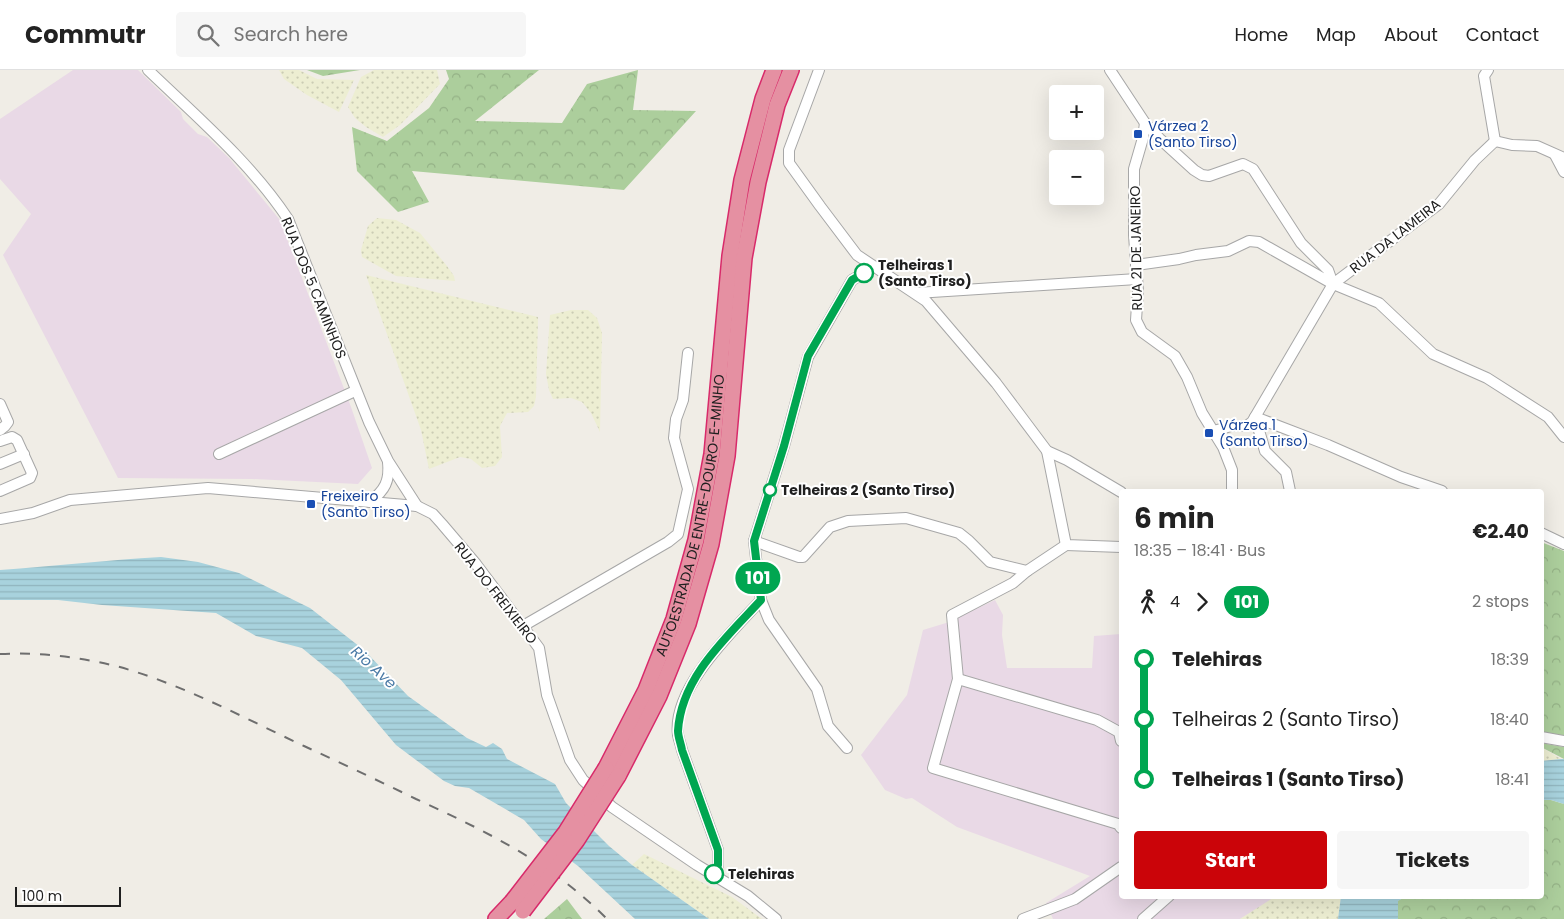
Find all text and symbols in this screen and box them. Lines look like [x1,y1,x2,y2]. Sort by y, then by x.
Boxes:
search box [176,12,526,57]
text: Commutr [25,18,146,51]
icon: search [194,21,222,49]
text: Search here [234,21,348,48]
text: Home [1234,22,1288,47]
text: Map [1316,22,1356,47]
text: About [1384,22,1438,47]
text: Contact [1466,22,1539,47]
map controls [1049,85,1104,205]
button: + [1049,85,1104,140]
place label: Várzea 2 (Santo Tirso) [1148,116,1238,152]
marker: Várzea 2 (Santo Tirso) [1132,128,1144,140]
button: − [1049,150,1104,205]
street label: RUA 21 DE JANEIRO [1125,185,1147,311]
street label: RUA DA LAMEIRA [1345,194,1445,278]
street label: RUA DOS 5 CAMINHOS [276,214,352,362]
place label: Telheiras 1 (Santo Tirso) [878,255,972,291]
marker: Telheiras 1 (Santo Tirso) [854,263,874,283]
street label: AUTOESTRADA DE ENTRE-DOURO-E-MINHO [650,373,729,659]
place label: Várzea 1 (Santo Tirso) [1219,415,1309,451]
marker: Várzea 1 (Santo Tirso) [1203,427,1215,439]
place label: Telheiras 2 (Santo Tirso) [781,480,955,500]
marker: Telheiras 2 (Santo Tirso) [763,483,777,497]
place label: Freixeiro (Santo Tirso) [321,486,411,522]
marker: Freixeiro (Santo Tirso) [305,498,317,510]
text: 6 min [1134,499,1215,538]
text: €2.40 [1472,518,1529,545]
street label: RUA DO FREIXIEIRO [450,538,542,648]
text: 18:35 – 18:41 · Bus [1134,539,1266,562]
line badge: 101 [729,562,787,594]
text: 101 [745,565,771,590]
icon: walk [1134,588,1162,616]
icon: forward [1188,588,1216,616]
text: 101 [1234,589,1259,614]
text: 4 [1170,590,1180,613]
text: 2 stops [1472,590,1529,613]
water label: Rio Ave [347,641,401,693]
text: Telehiras [1172,646,1262,673]
text: 18:39 [1491,648,1529,671]
text: Telheiras 2 (Santo Tirso) [1172,706,1400,733]
text: 18:40 [1490,708,1529,731]
text: Telheiras 1 (Santo Tirso) [1172,766,1405,793]
text: 18:41 [1495,768,1529,791]
button: Start [1134,831,1327,889]
button: Tickets [1337,831,1529,889]
marker: Telehiras [704,864,724,884]
place label: Telehiras [728,864,795,884]
scale bar [15,884,121,907]
text: 100 m [22,886,62,906]

